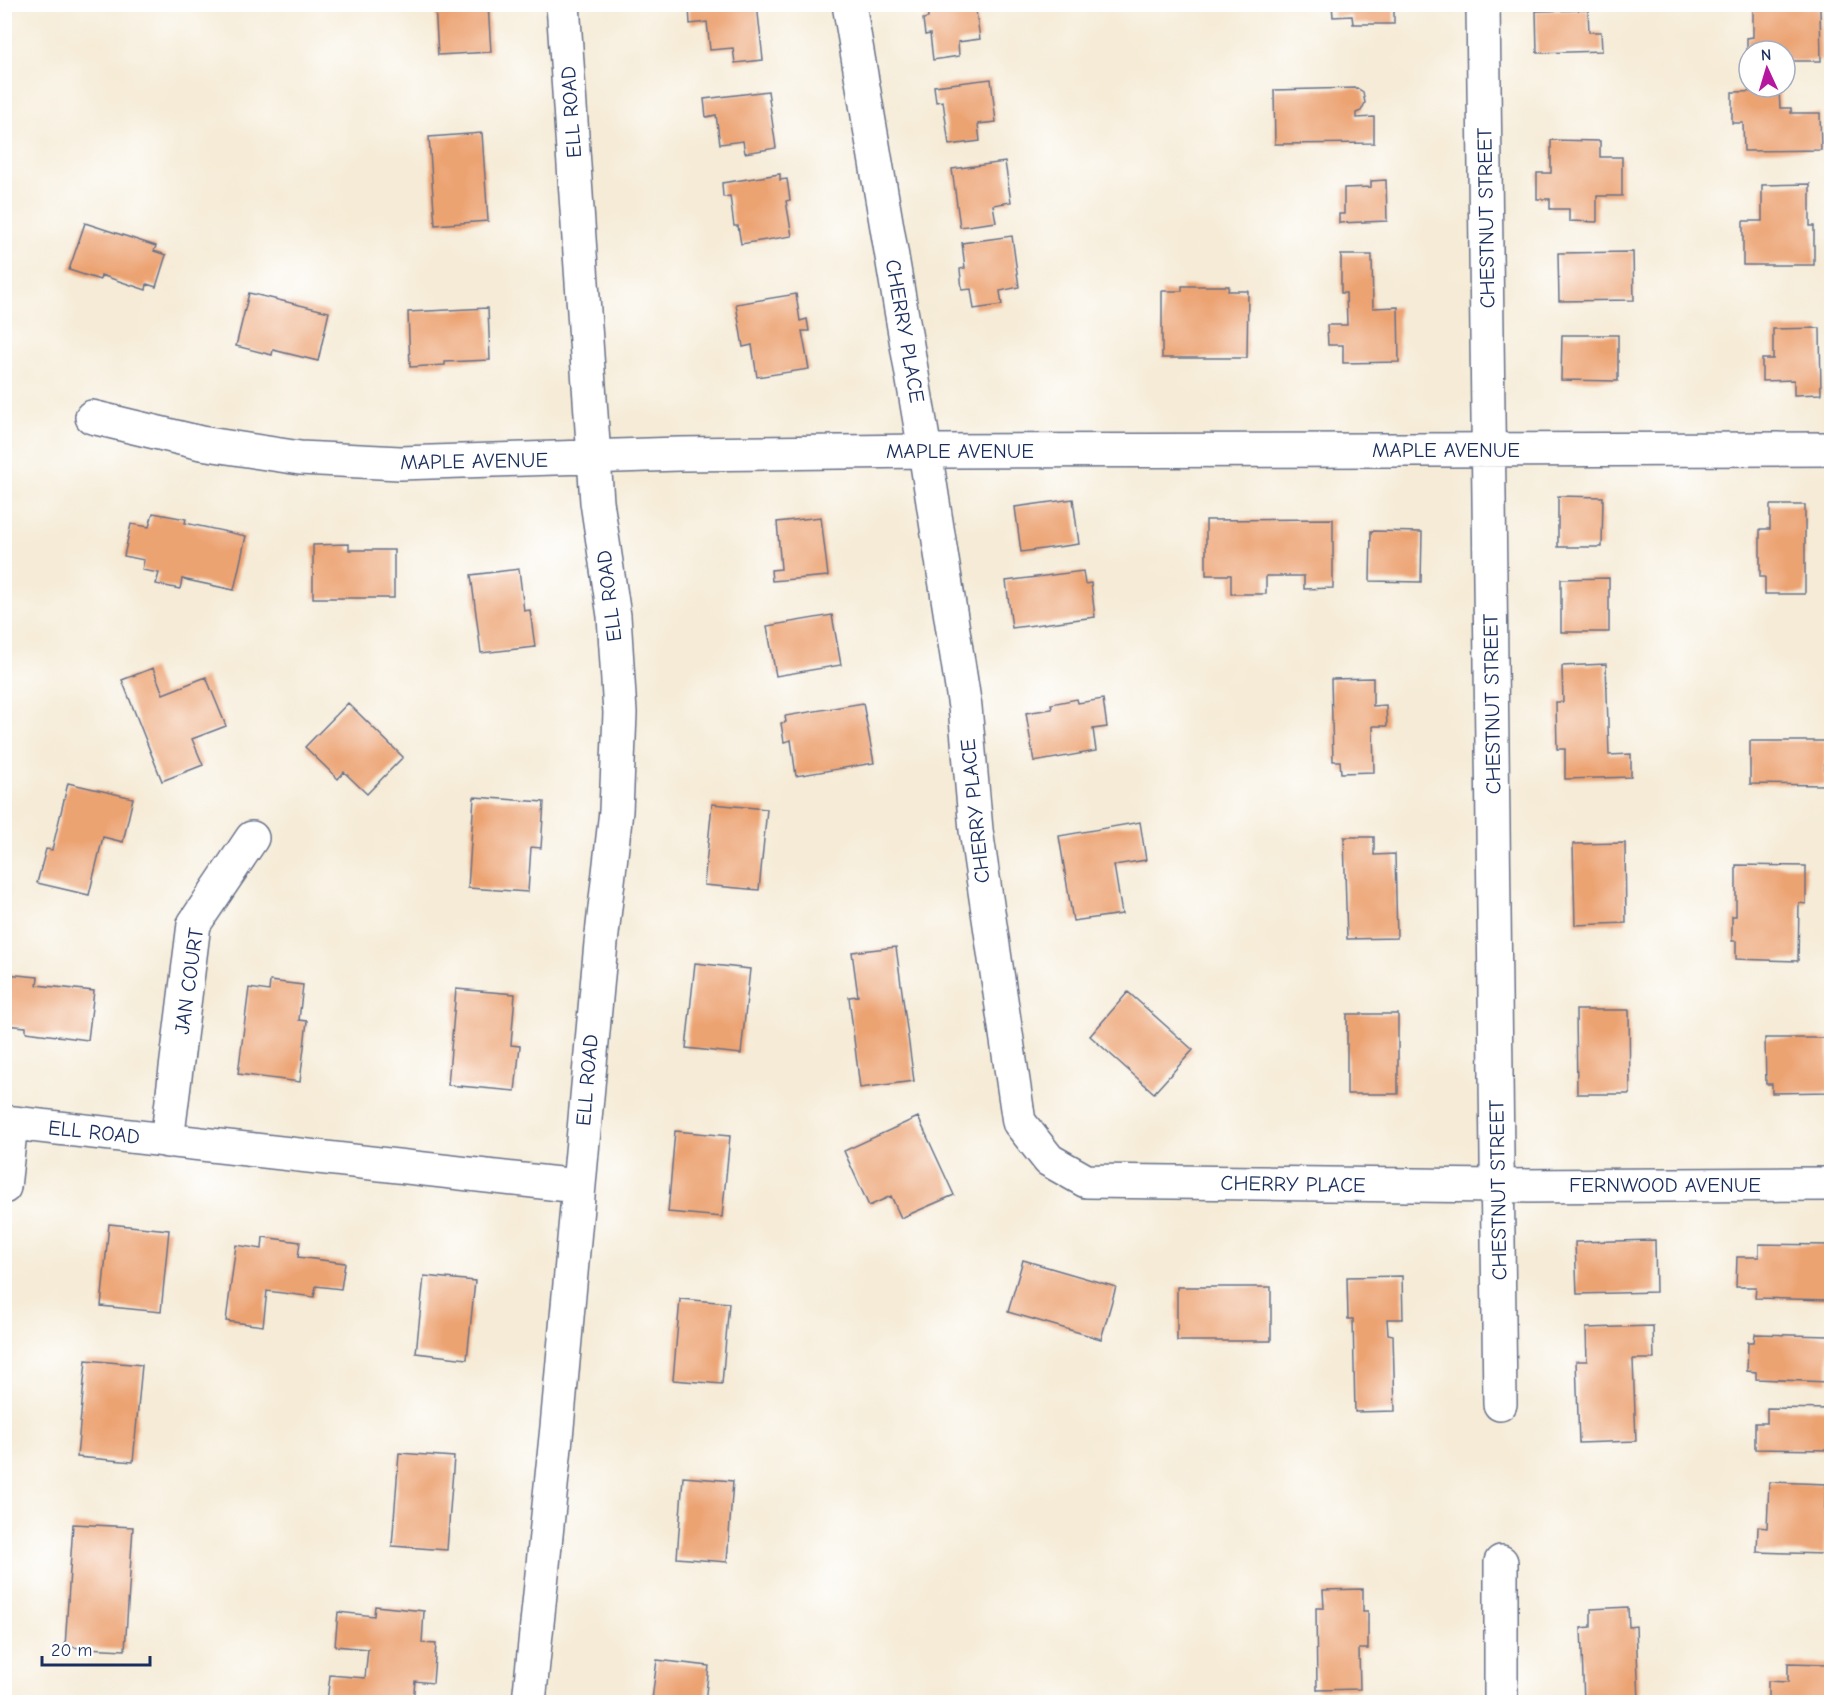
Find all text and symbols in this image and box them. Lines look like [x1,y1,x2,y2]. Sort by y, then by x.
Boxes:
north arrow [1737,39,1797,99]
text: N [1760,46,1772,64]
street label: ELL ROAD [556,65,586,159]
street label: CHESTNUT STREET [1472,127,1500,309]
street label: CHERRY PLACE [881,257,929,405]
street label: MAPLE AVENUE [1372,438,1520,462]
street label: MAPLE AVENUE [886,439,1034,463]
street label: MAPLE AVENUE [400,448,548,474]
street label: ELL ROAD [591,549,627,643]
street label: CHESTNUT STREET [1478,613,1506,795]
street label: CHERRY PLACE [955,738,995,884]
street label: JAN COURT [170,926,208,1036]
street label: ELL ROAD [571,1033,603,1127]
street label: CHESTNUT STREET [1484,1099,1512,1281]
street label: ELL ROAD [47,1115,141,1149]
street label: CHERRY PLACE [1220,1171,1366,1197]
street label: FERNWOOD AVENUE [1569,1173,1761,1197]
scale bar [42,1629,150,1667]
text: 20 m [51,1640,92,1661]

